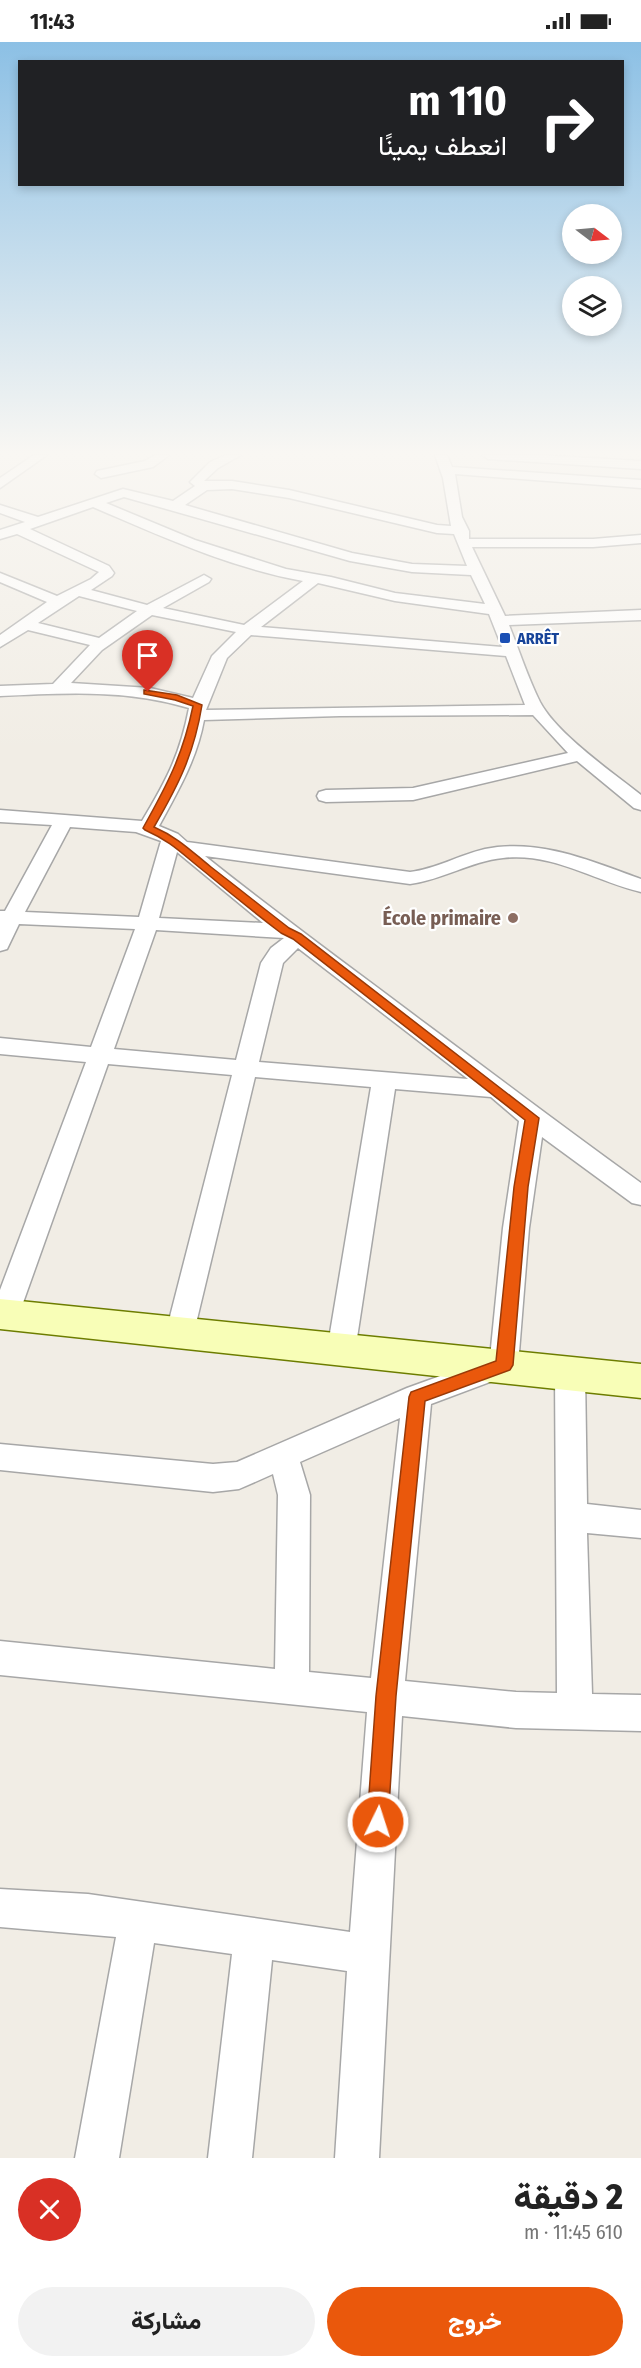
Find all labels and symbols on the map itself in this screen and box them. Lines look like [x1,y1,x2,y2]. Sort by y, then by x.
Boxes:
north arrow [562,204,622,264]
place label: ARRÊT [516,628,559,648]
pin [122,630,173,692]
marker: ARRÊT [498,631,512,645]
place label: École primaire [383,905,501,930]
marker: École primaire [506,911,520,925]
position arrow [346,1790,410,1854]

